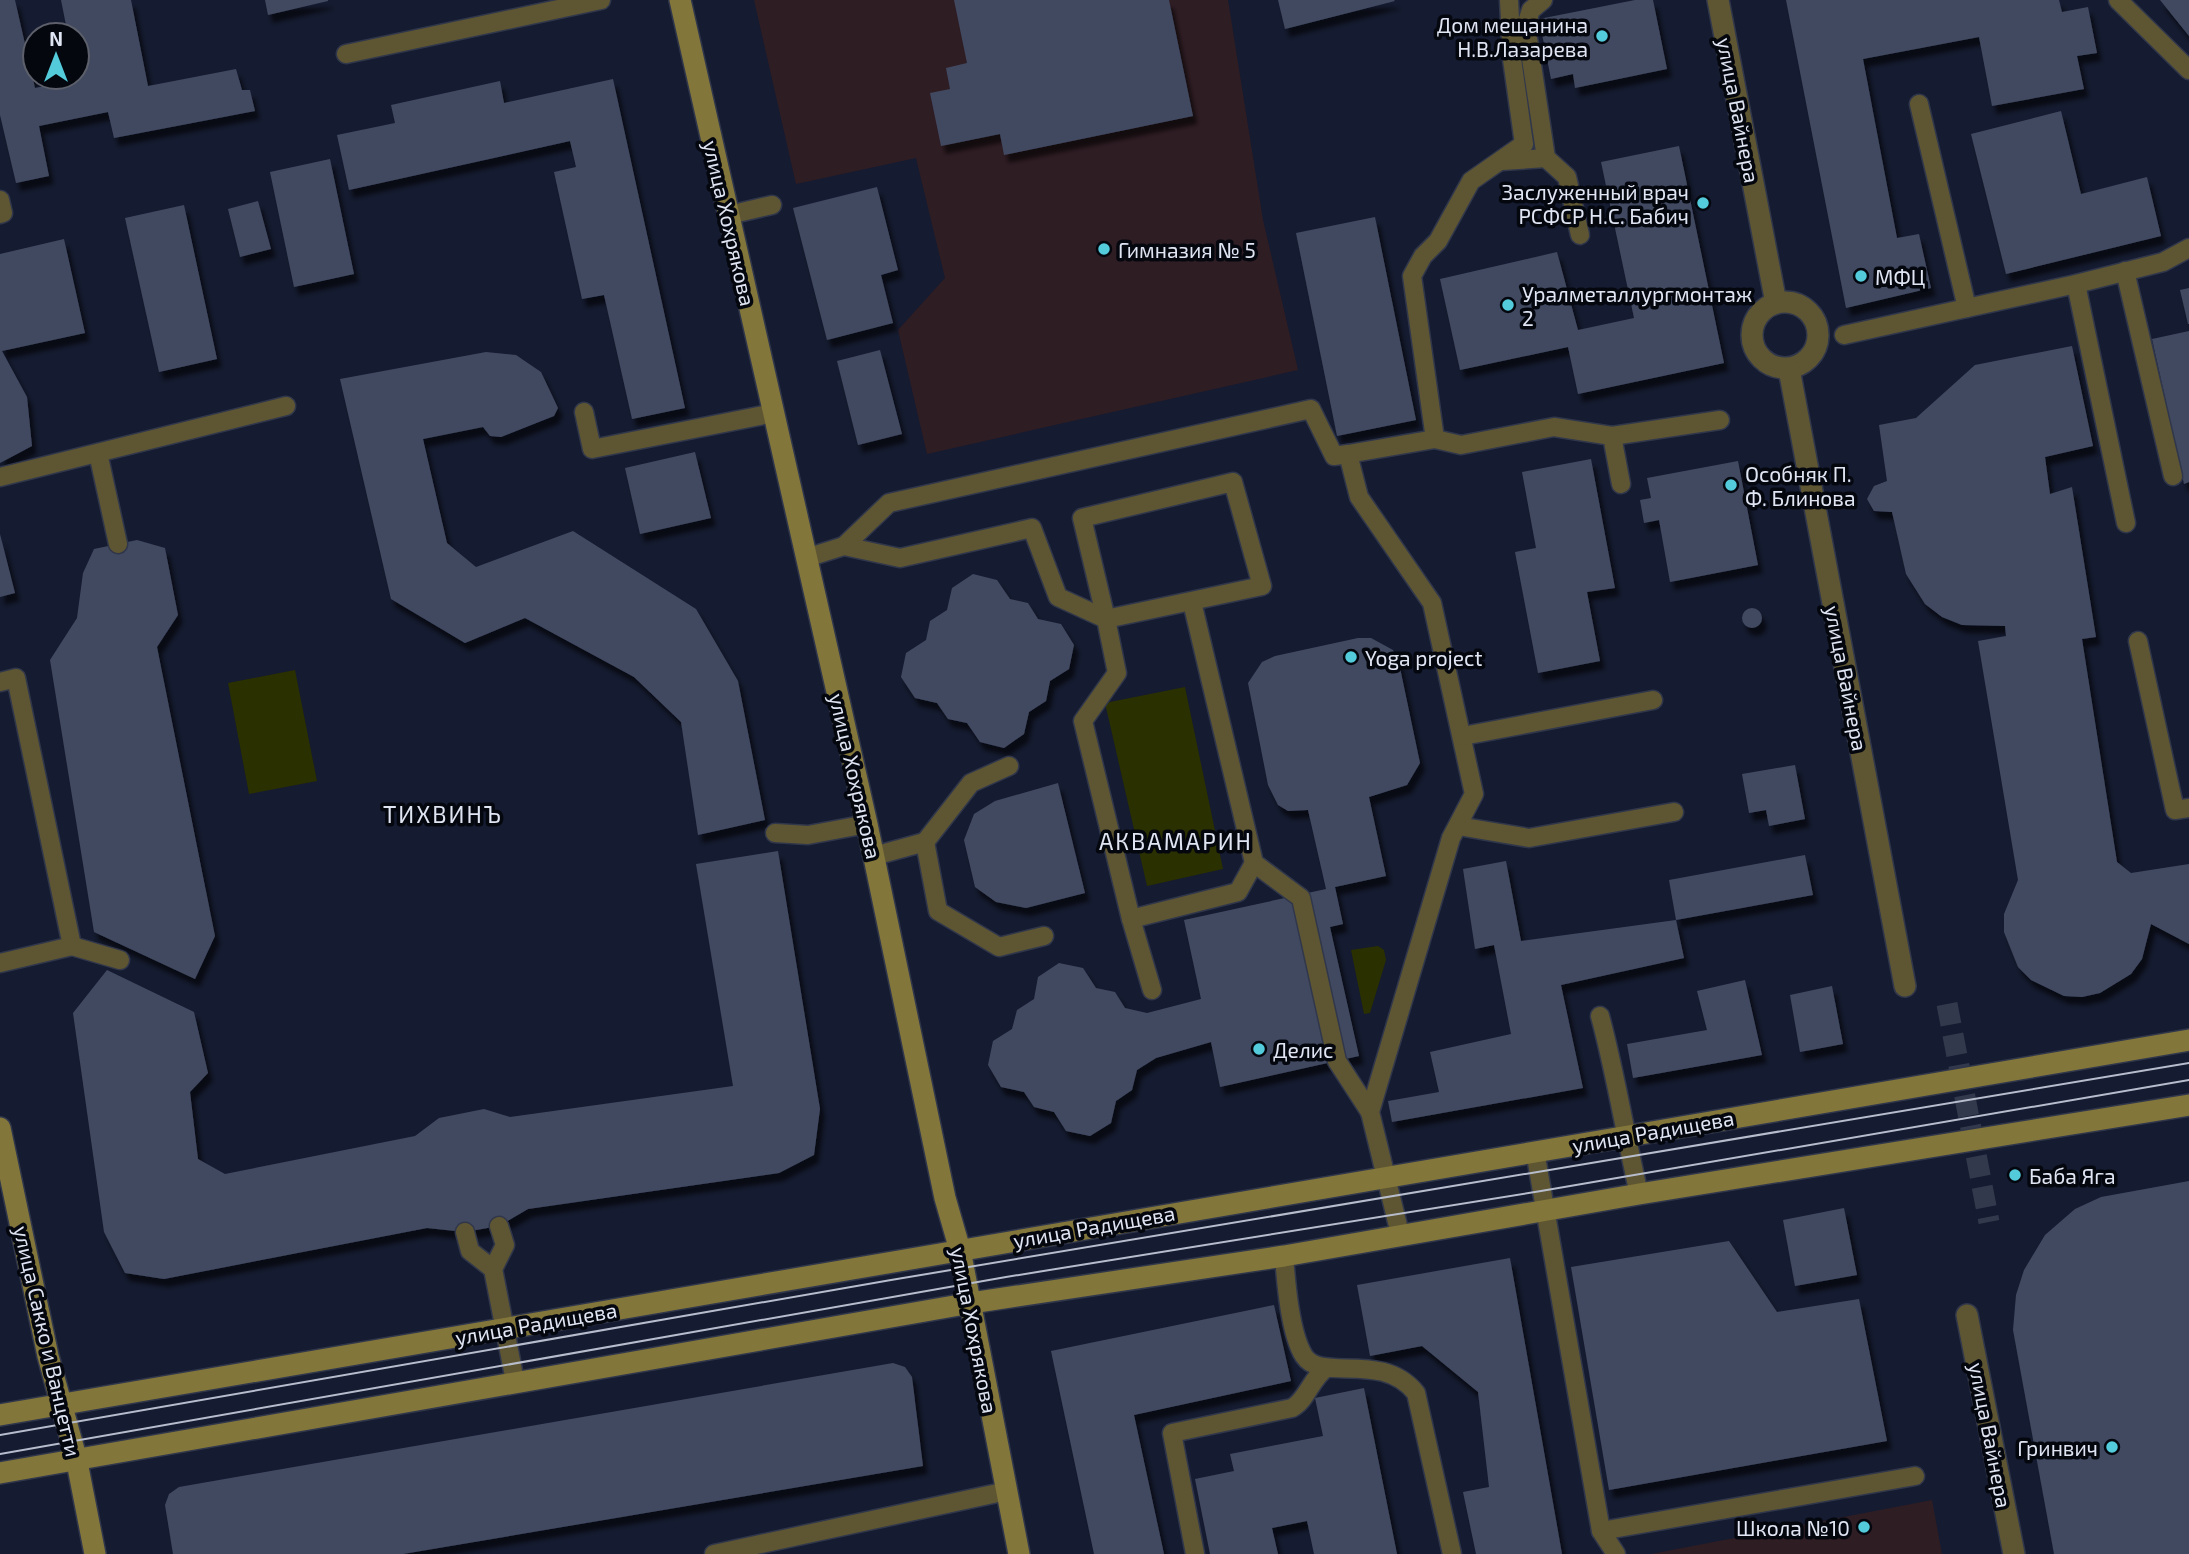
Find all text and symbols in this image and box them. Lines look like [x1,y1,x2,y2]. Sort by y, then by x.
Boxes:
place label: Дом мещанина Н.В.Лазарева [1437,12,1588,61]
north arrow [21,21,91,91]
text: N [49,27,63,50]
marker: Дом мещанина Н.В.Лазарева [1594,28,1610,44]
street label: улица Вайнера [1712,35,1765,185]
street label: улица Хохрякова [698,138,761,308]
place label: Заслуженный врач РСФСР Н.С. Бабич [1501,179,1689,228]
marker: Заслуженный врач РСФСР Н.С. Бабич [1695,195,1711,211]
place label: Гимназия № 5 [1118,237,1256,262]
marker: Гимназия № 5 [1096,241,1112,257]
place label: МФЦ [1875,264,1925,289]
marker: МФЦ [1853,268,1869,284]
place label: Уралметаллургмонтаж 2 [1522,281,1752,330]
marker: Уралметаллургмонтаж 2 [1500,297,1516,313]
place label: Особняк П. Ф. Блинова [1745,461,1856,510]
marker: Особняк П. Ф. Блинова [1723,477,1739,493]
street label: улица Вайнера [1820,603,1873,753]
place label: Yoga projeсt [1365,645,1482,671]
marker: Yoga projeсt [1343,649,1359,665]
street label: улица Хохрякова [824,691,887,861]
district label: ТИХВИНЪ [383,800,503,828]
district label: АКВАМАРИН [1099,827,1253,855]
place label: Делис [1273,1037,1333,1062]
marker: Делис [1251,1041,1267,1057]
street label: улица Радищева [1570,1104,1736,1159]
place label: Баба Яга [2029,1163,2116,1188]
marker: Баба Яга [2007,1167,2023,1183]
street label: улица Радищева [1011,1199,1177,1254]
street label: улица Сакко и Ванцетти [8,1223,87,1459]
street label: улица Хохрякова [946,1245,1003,1416]
street label: улица Радищева [453,1296,619,1351]
street label: улица Вайнера [1964,1360,2017,1510]
place label: Гринвич [2017,1435,2098,1460]
marker: Гринвич [2104,1439,2120,1455]
place label: Школа №10 [1736,1515,1850,1540]
marker: Школа №10 [1856,1519,1872,1535]

